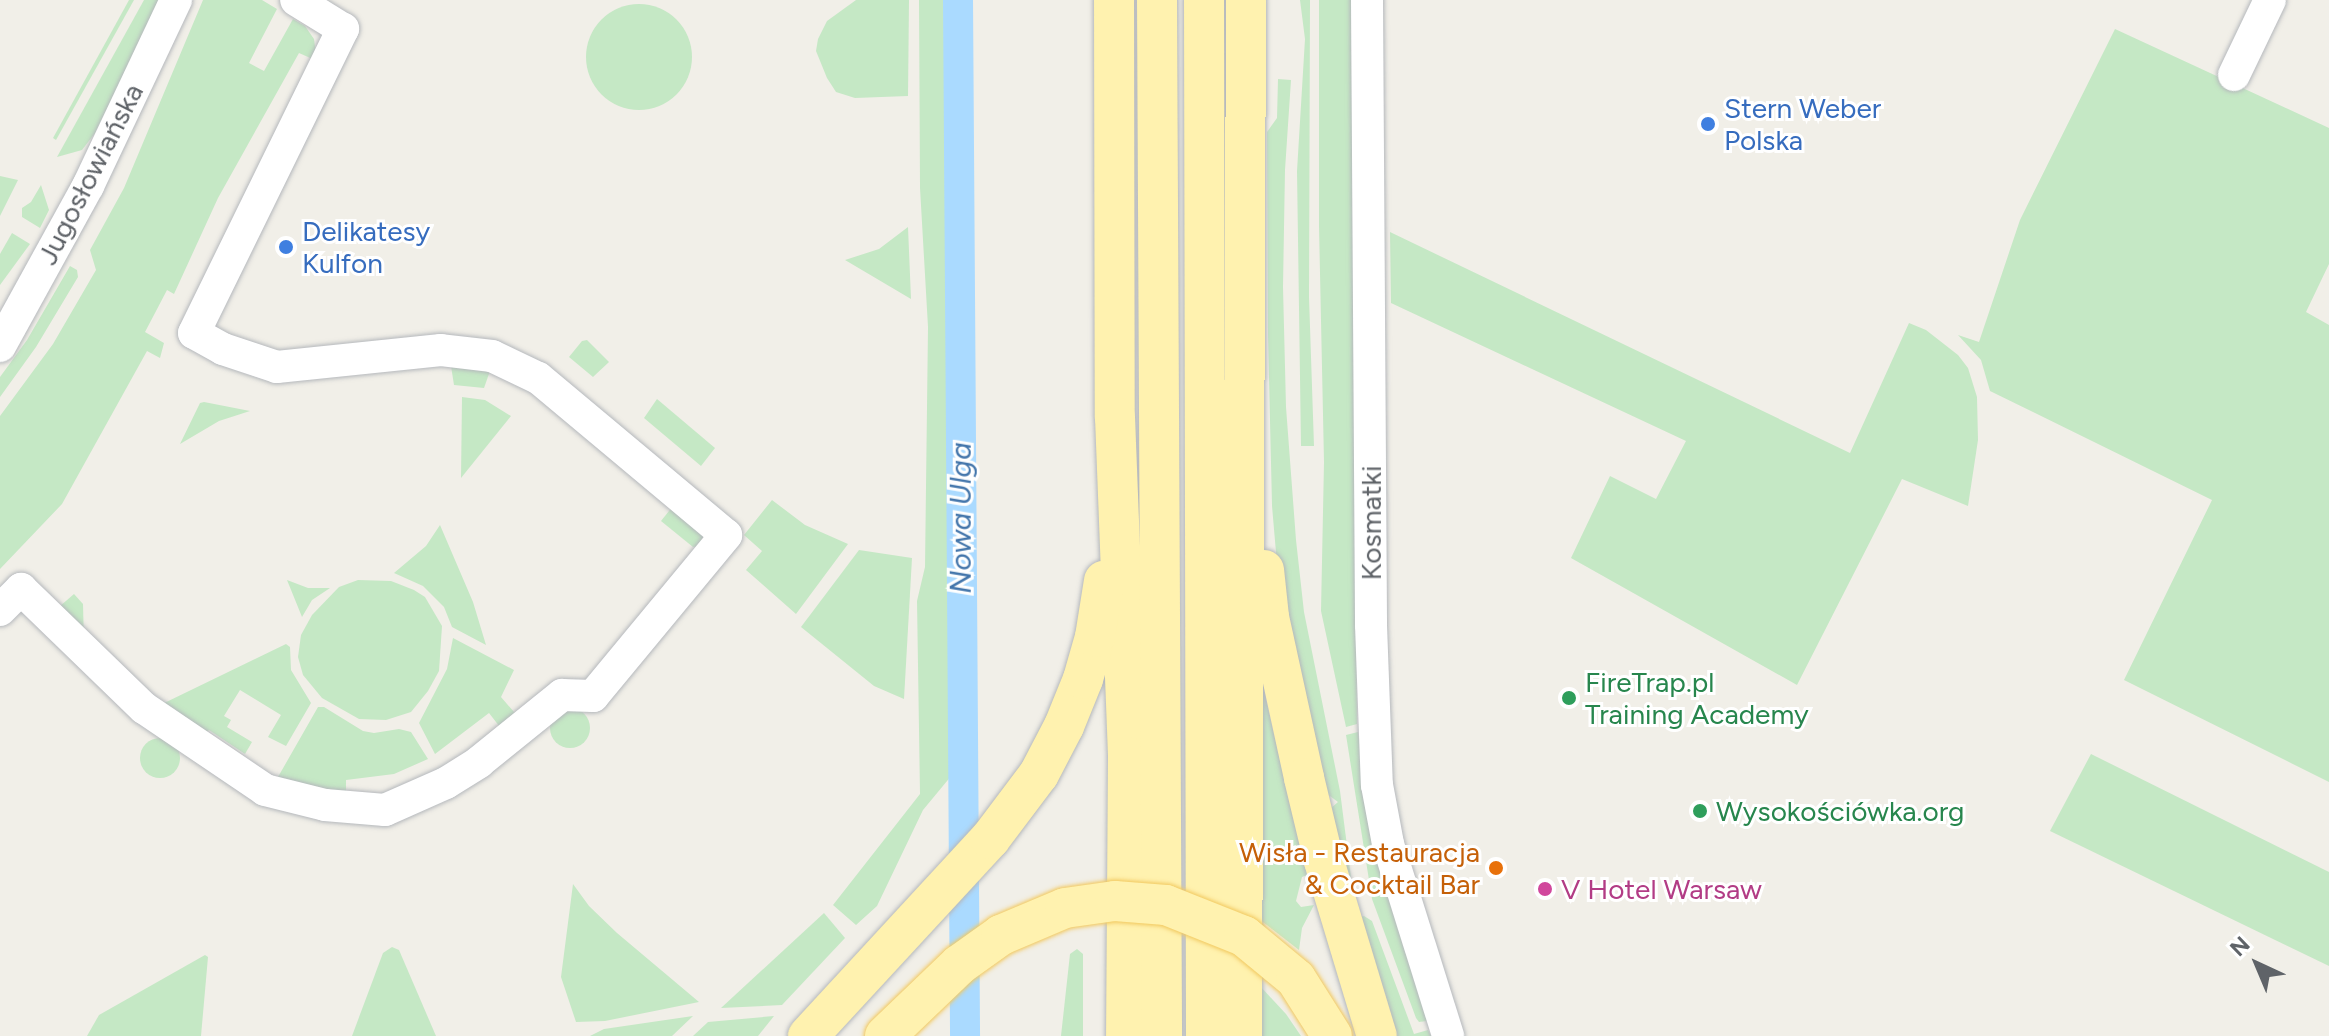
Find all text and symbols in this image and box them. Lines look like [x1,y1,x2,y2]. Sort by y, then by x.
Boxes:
street label: Jugosłowiańska [30,78,150,270]
place label: Stern Weber Polska [1724,91,1881,157]
marker: Stern Weber Polska [1699,115,1717,133]
place label: Delikatesy Kulfon [302,214,430,280]
marker: Delikatesy Kulfon [277,238,295,256]
water label: Nowa Ulga [943,442,979,594]
street label: Kosmatki [1354,466,1388,580]
place label: FireTrap.pl Training Academy [1585,665,1809,731]
marker: FireTrap.pl Training Academy [1560,689,1578,707]
place label: Wysokościówka.org [1716,794,1965,828]
marker: Wysokościówka.org [1691,802,1709,820]
place label: Wisła - Restauracja & Cocktail Bar [1239,835,1480,901]
marker: Wisła - Restauracja & Cocktail Bar [1487,859,1505,877]
place label: V Hotel Warsaw [1561,872,1762,906]
marker: V Hotel Warsaw [1536,880,1554,898]
north arrow [2217,924,2297,1004]
text: N [2224,931,2255,962]

